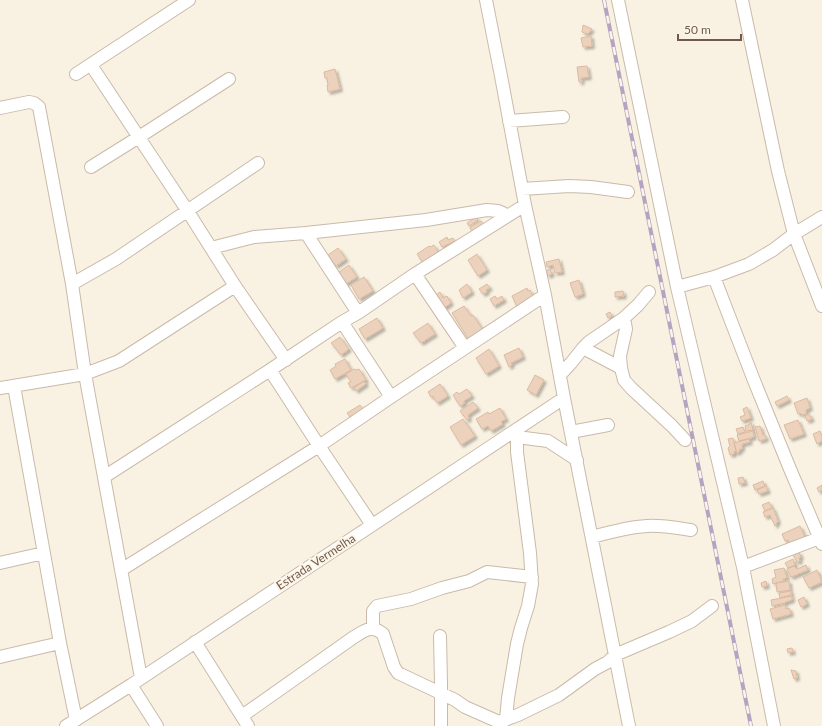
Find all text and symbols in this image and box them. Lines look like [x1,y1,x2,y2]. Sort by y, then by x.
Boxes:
scale bar [678,16,741,42]
text: 50 m [684,22,711,37]
street label: Estrada Vermelha [273,530,358,593]

